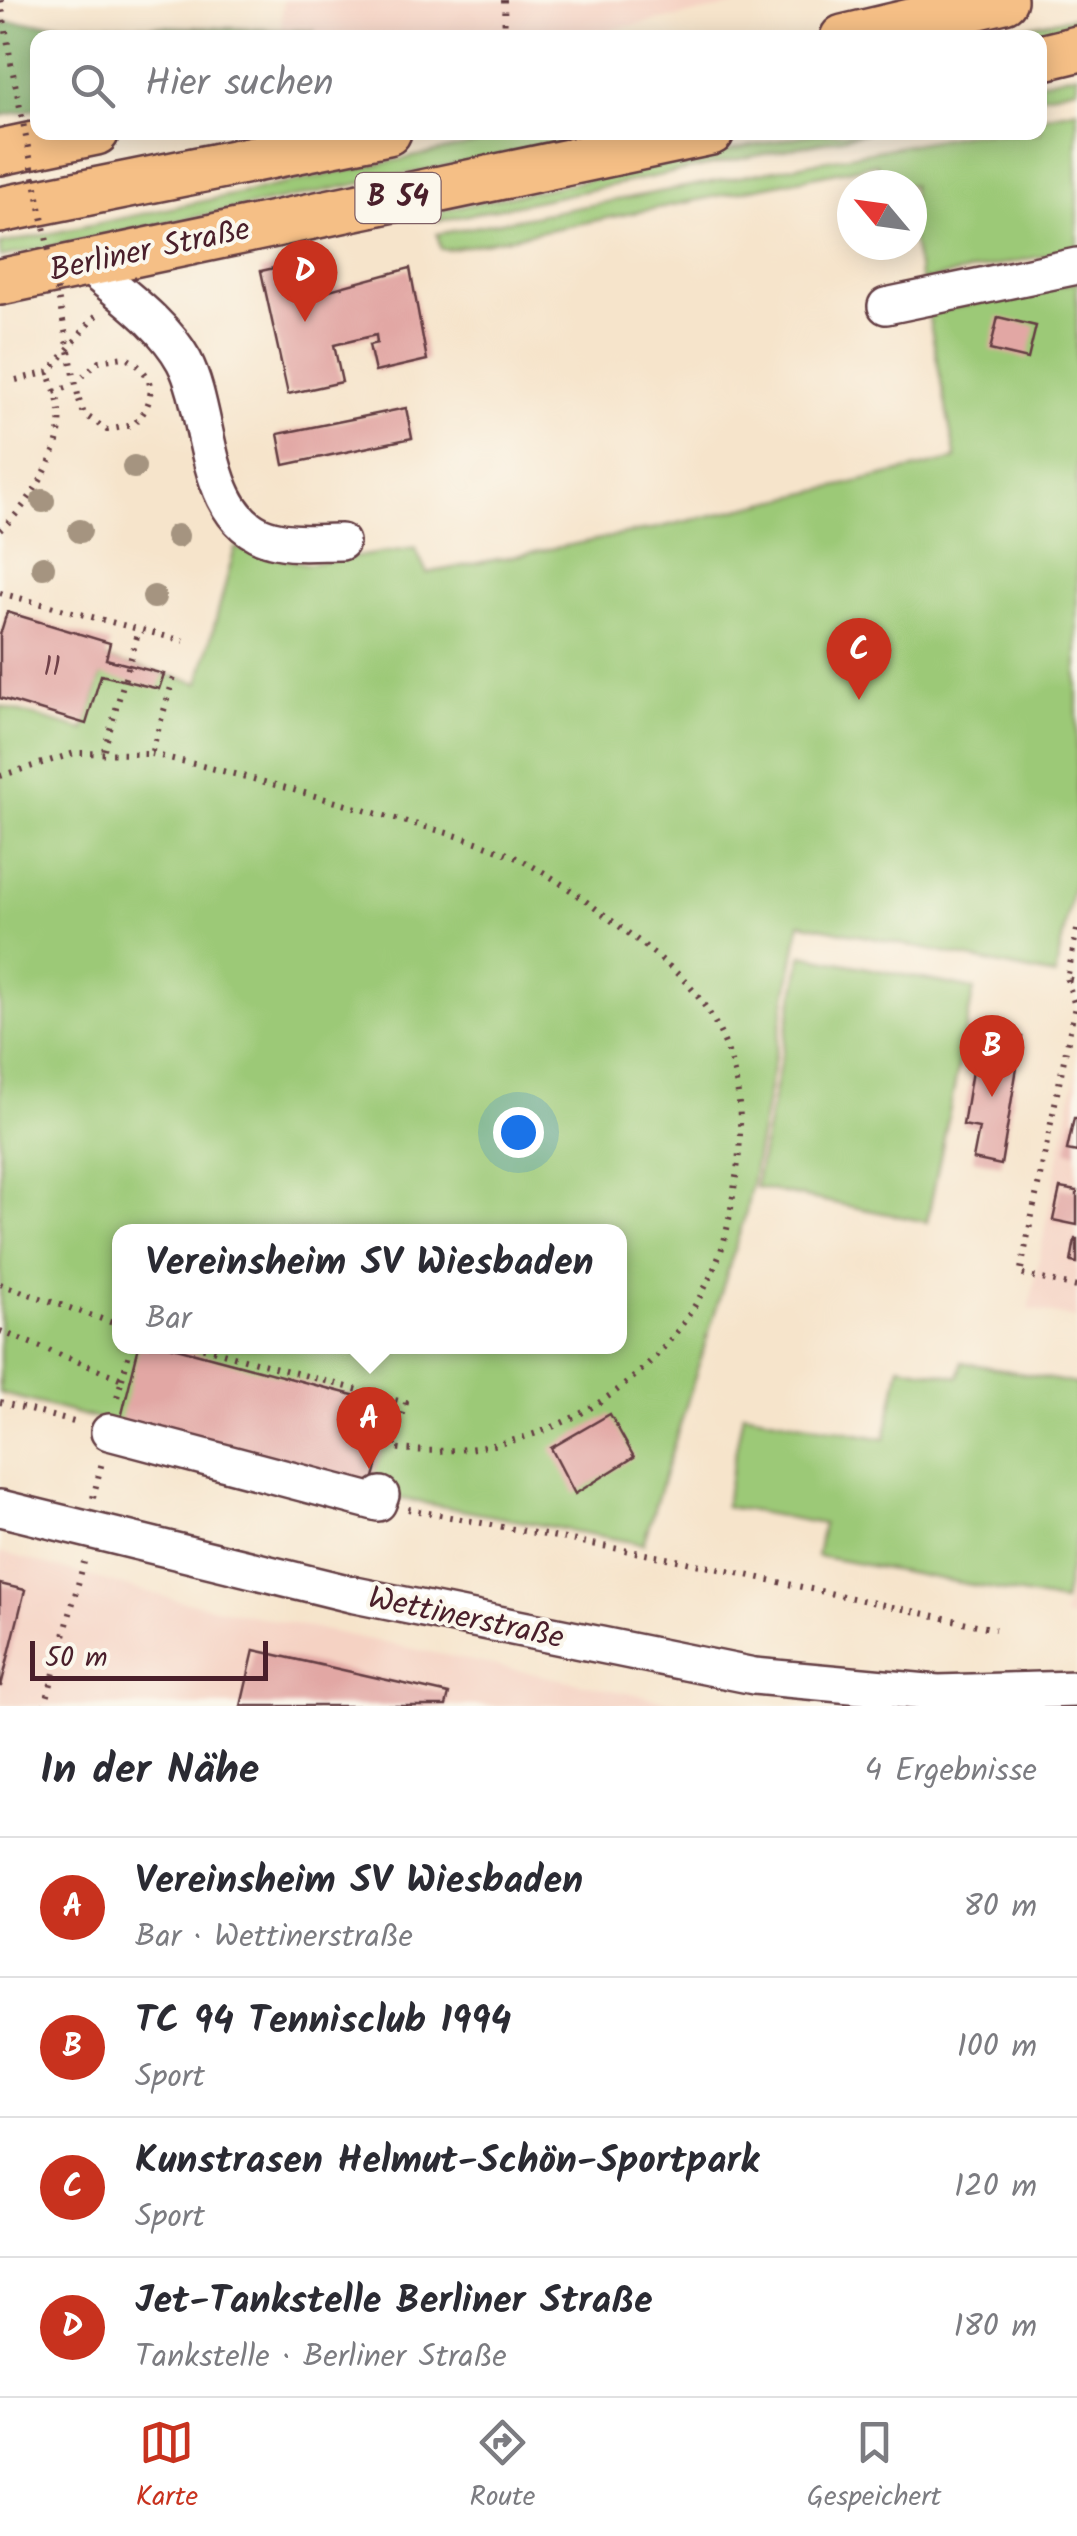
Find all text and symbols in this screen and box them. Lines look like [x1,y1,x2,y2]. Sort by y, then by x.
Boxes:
search box [30,30,1047,140]
text: Hier suchen [145,55,334,115]
icon: search [65,58,120,113]
north arrow [837,170,927,260]
road number: B 54 [356,173,440,223]
street label: Berliner Straße [45,205,255,297]
pin: D [272,240,338,322]
pin: C [826,618,892,700]
house number: 11 [43,645,61,690]
pin: B [960,1014,1024,1097]
your location [493,1107,544,1158]
popup [112,1224,627,1354]
text: Vereinsheim SV Wiesbaden [145,1234,594,1294]
text: Bar [145,1294,191,1345]
pin: A [336,1386,402,1469]
street label: Wettinerstraße [364,1573,568,1665]
scale bar [30,1636,268,1680]
text: 50 m [45,1636,108,1681]
text: In der Nähe [40,1738,259,1805]
text: 4 Ergebnisse [864,1746,1037,1797]
text: Vereinsheim SV Wiesbaden [135,1852,583,1912]
text: A [62,1882,83,1933]
text: 80 m [963,1882,1037,1933]
text: Bar · Wettinerstraße [135,1912,413,1963]
text: TC 94 Tennisclub 1994 [135,1992,511,2052]
text: B [63,2022,82,2073]
text: 100 m [957,2022,1037,2073]
text: Sport [135,2052,205,2103]
text: Kunstrasen Helmut-Schön-Sportpark [135,2132,759,2192]
text: C [63,2162,82,2213]
text: 120 m [954,2162,1037,2213]
text: Sport [135,2192,205,2243]
text: Jet-Tankstelle Berliner Straße [135,2272,653,2332]
text: D [62,2302,83,2353]
text: 180 m [953,2302,1037,2353]
text: Tankstelle · Berliner Straße [135,2332,507,2383]
tab: Karte [136,2415,198,2520]
tab: Route [469,2415,535,2520]
tab: Gespeichert [807,2415,941,2520]

